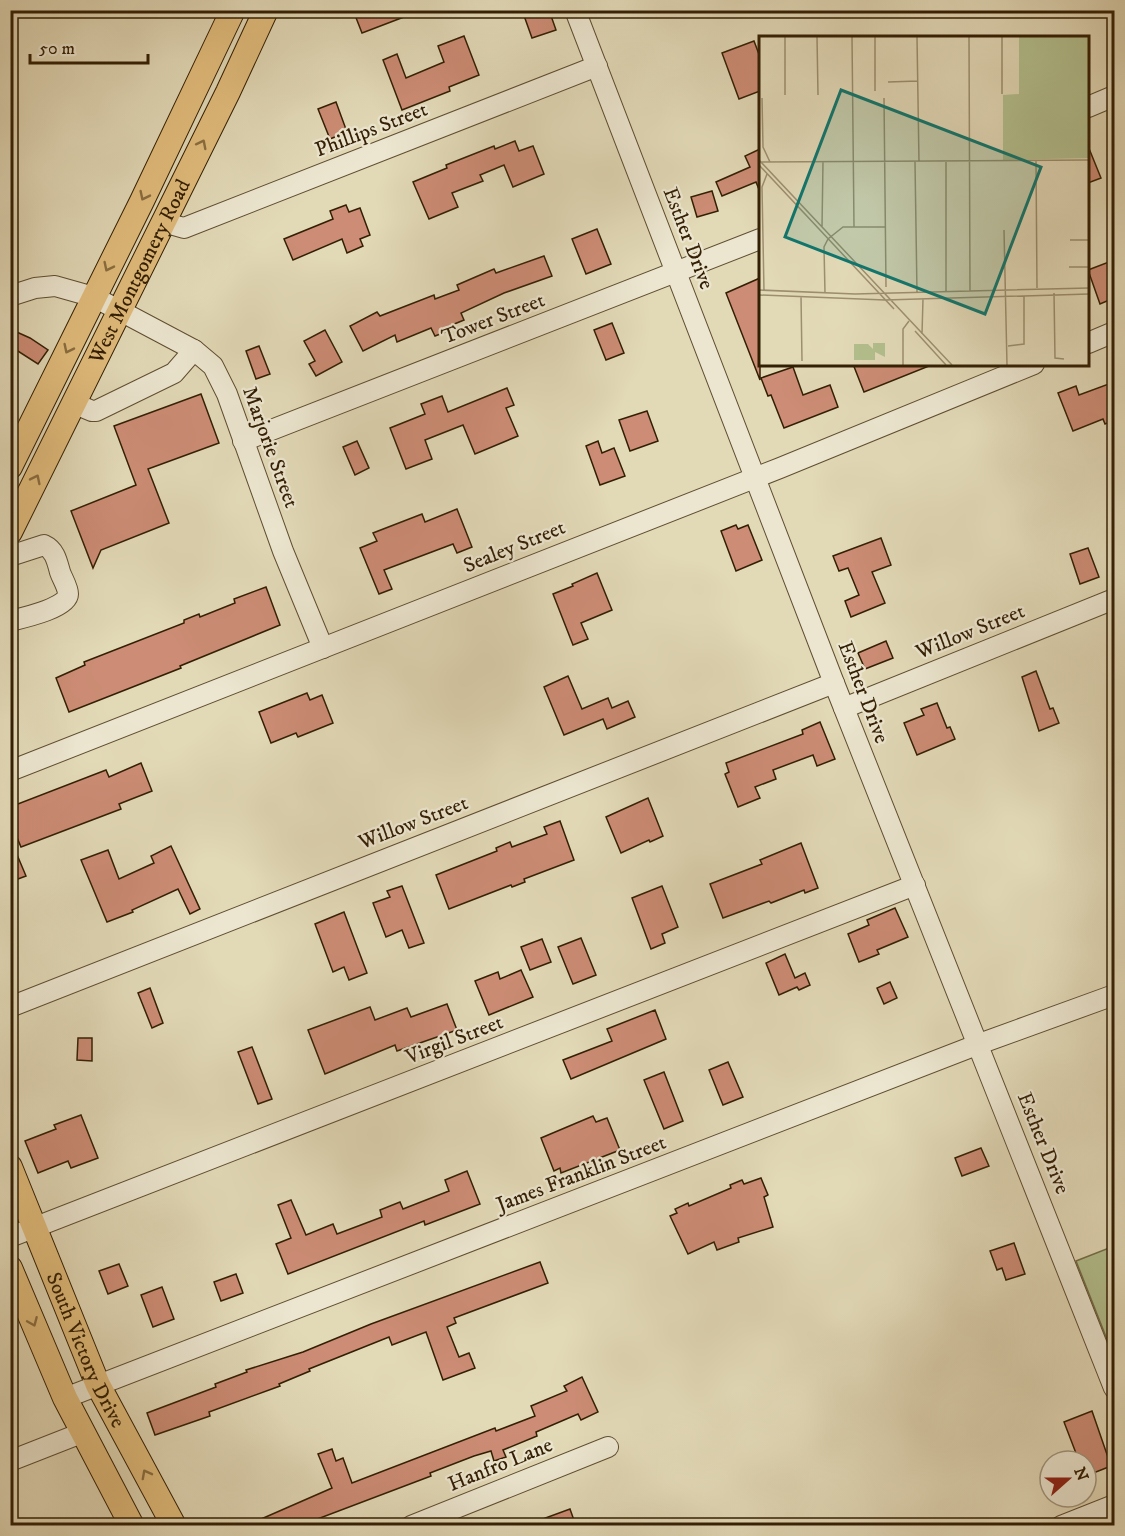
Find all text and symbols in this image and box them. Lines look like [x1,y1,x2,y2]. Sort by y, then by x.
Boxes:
scale bar [30,27,148,65]
inset map [759,36,1089,366]
text: 50 m [39,38,75,60]
street label: Phillips Street [311,96,432,163]
one-way arrow [194,139,206,150]
street label: West Montgomery Road [83,175,197,369]
street label: Esther Drive [657,184,720,293]
one-way arrow [140,190,152,201]
one-way arrow [104,261,116,272]
street label: Tower Street [438,287,549,350]
one-way arrow [64,343,76,354]
street label: Marjorie Street [236,383,304,512]
one-way arrow [29,475,41,486]
street label: Sealey Street [460,515,569,579]
street label: Willow Street [911,598,1029,666]
street label: Esther Drive [832,638,895,747]
street label: Willow Street [354,790,472,856]
street label: Virgil Street [401,1009,507,1071]
street label: Esther Drive [1011,1089,1075,1198]
street label: James Franklin Street [491,1130,670,1219]
street label: South Victory Drive [40,1269,131,1433]
one-way arrow [26,1315,38,1326]
street label: Hanfro Lane [444,1432,557,1498]
north arrow [1038,1449,1098,1509]
text: N [1069,1464,1093,1484]
one-way arrow [142,1470,153,1480]

